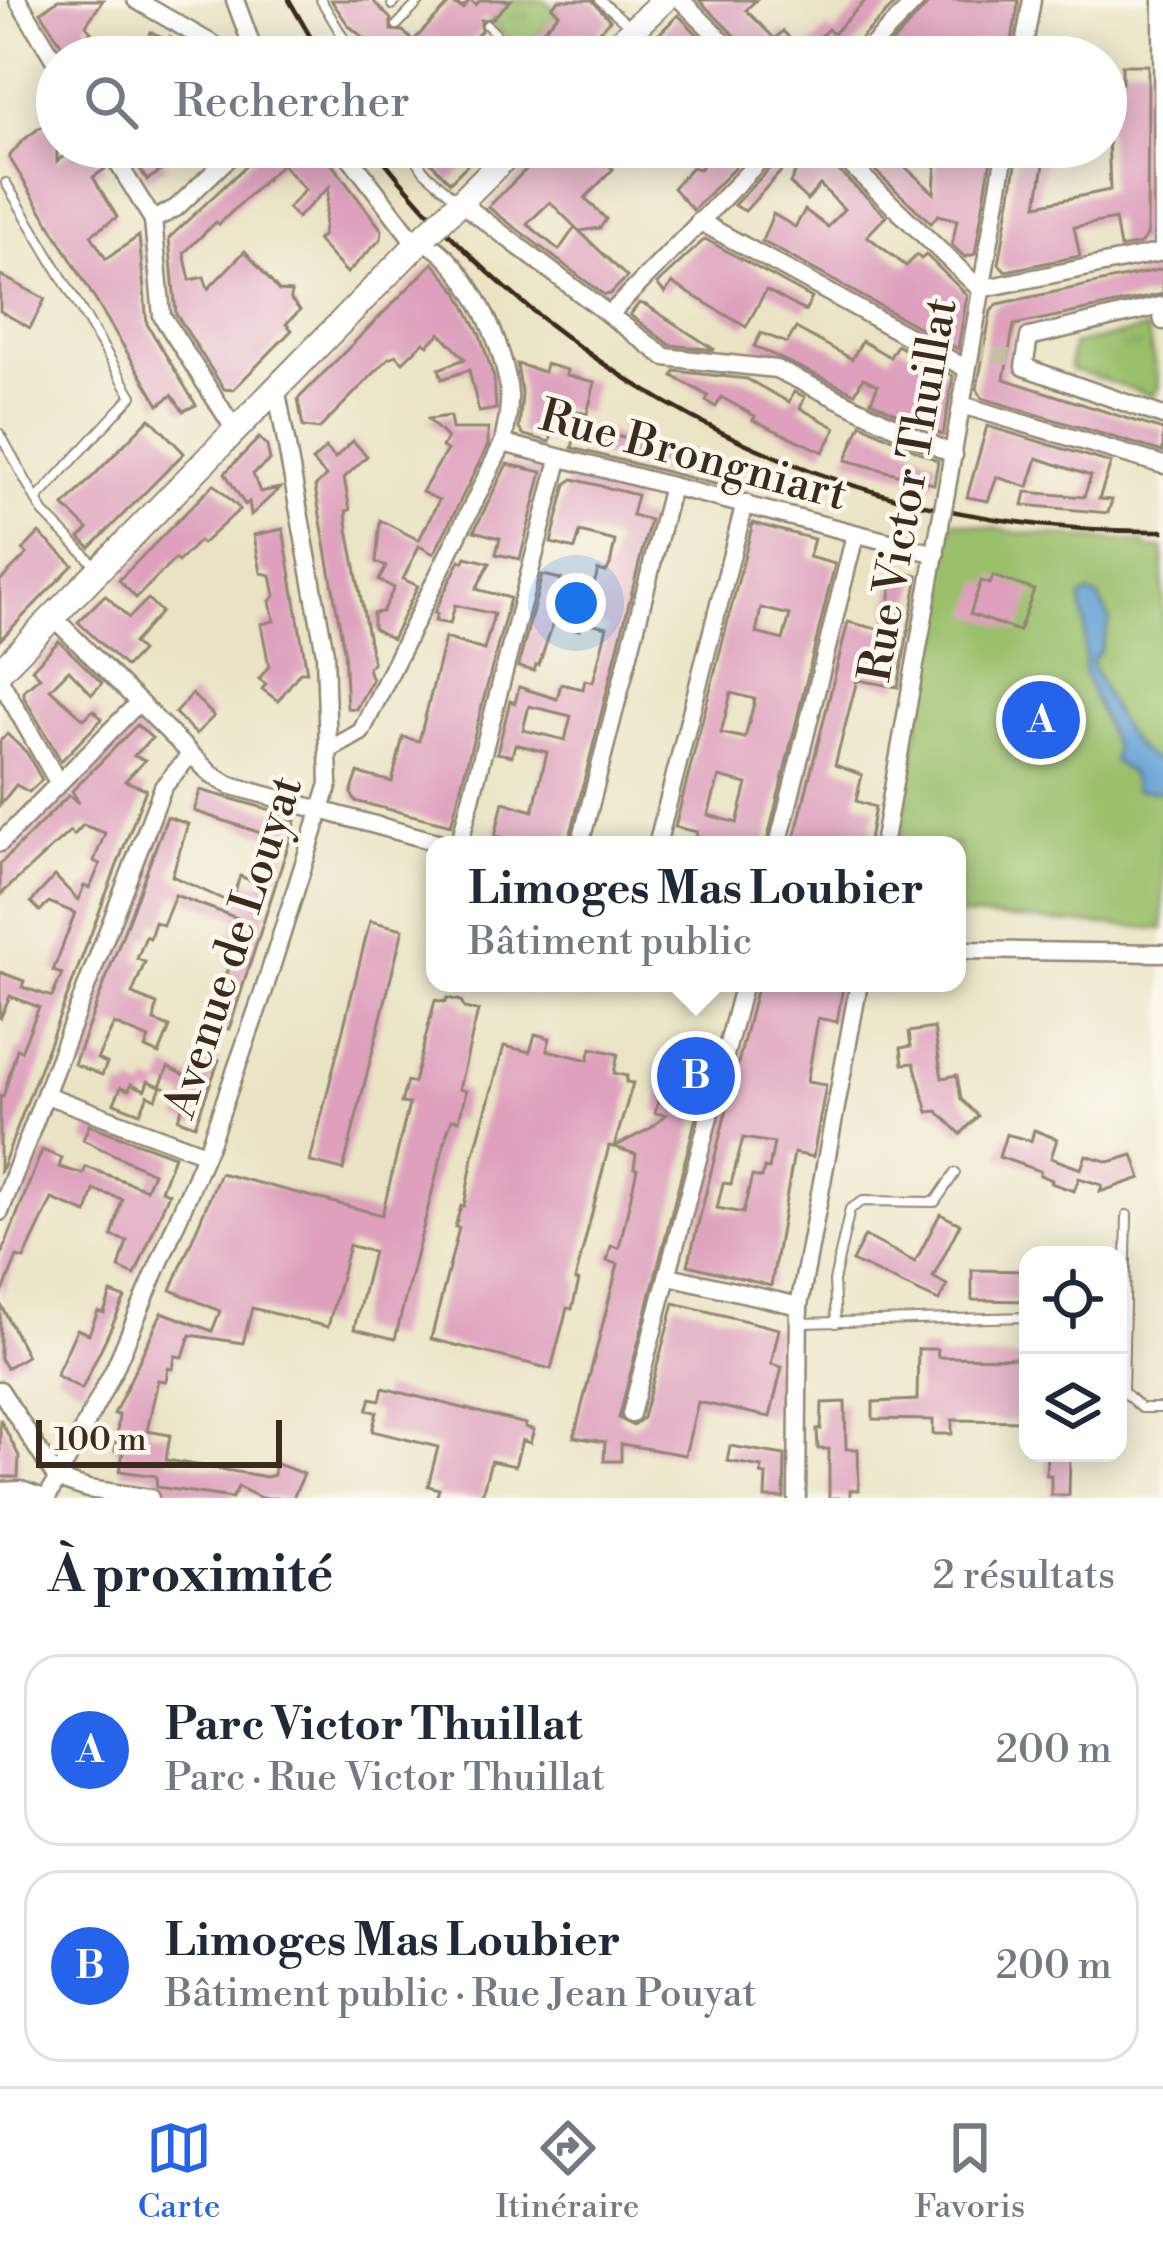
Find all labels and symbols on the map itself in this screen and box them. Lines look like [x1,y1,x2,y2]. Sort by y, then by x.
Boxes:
street label: Rue Victor Thuillat [847,294,971,686]
street label: Rue Brongniart [533,388,853,524]
your location [546,573,606,633]
pin: A [1002,675,1080,765]
street label: Avenue de Louyat [152,769,316,1126]
pin: B [657,1031,735,1121]
scale bar [36,1414,282,1467]

